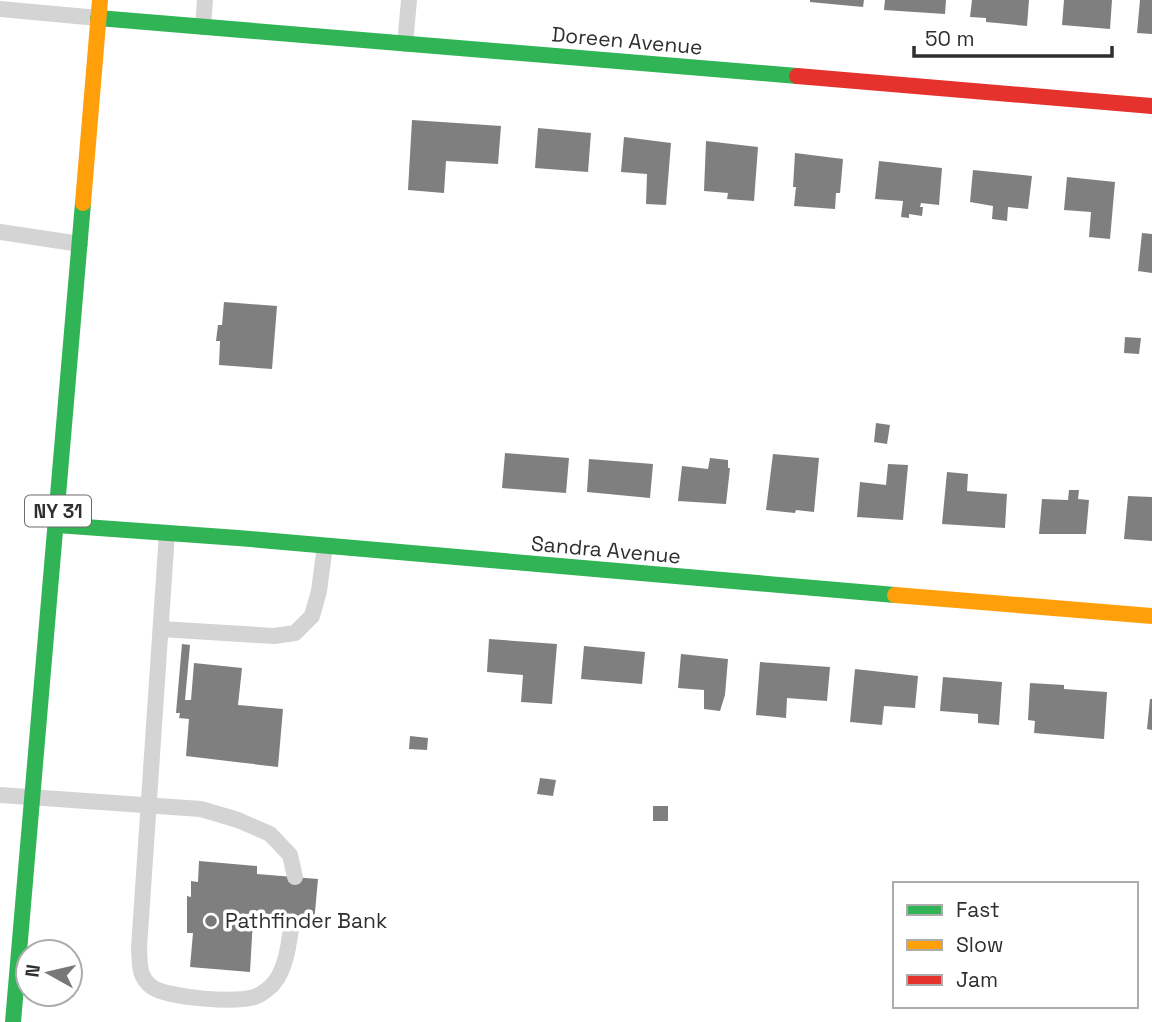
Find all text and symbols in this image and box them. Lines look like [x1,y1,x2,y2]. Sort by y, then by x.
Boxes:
scale bar [914,14,1112,58]
street label: Doreen Avenue [550,20,704,61]
text: 50 m [925,25,975,52]
road number: NY 31 [25,496,91,526]
street label: Sandra Avenue [530,530,682,569]
legend [893,882,1138,1008]
text: Fast [956,896,1000,923]
place label: Pathfinder Bank [225,907,387,934]
marker: Pathfinder Bank [203,913,219,929]
text: Slow [956,931,1004,958]
north arrow [14,938,84,1008]
text: N [19,963,46,979]
text: Jam [956,966,998,993]

